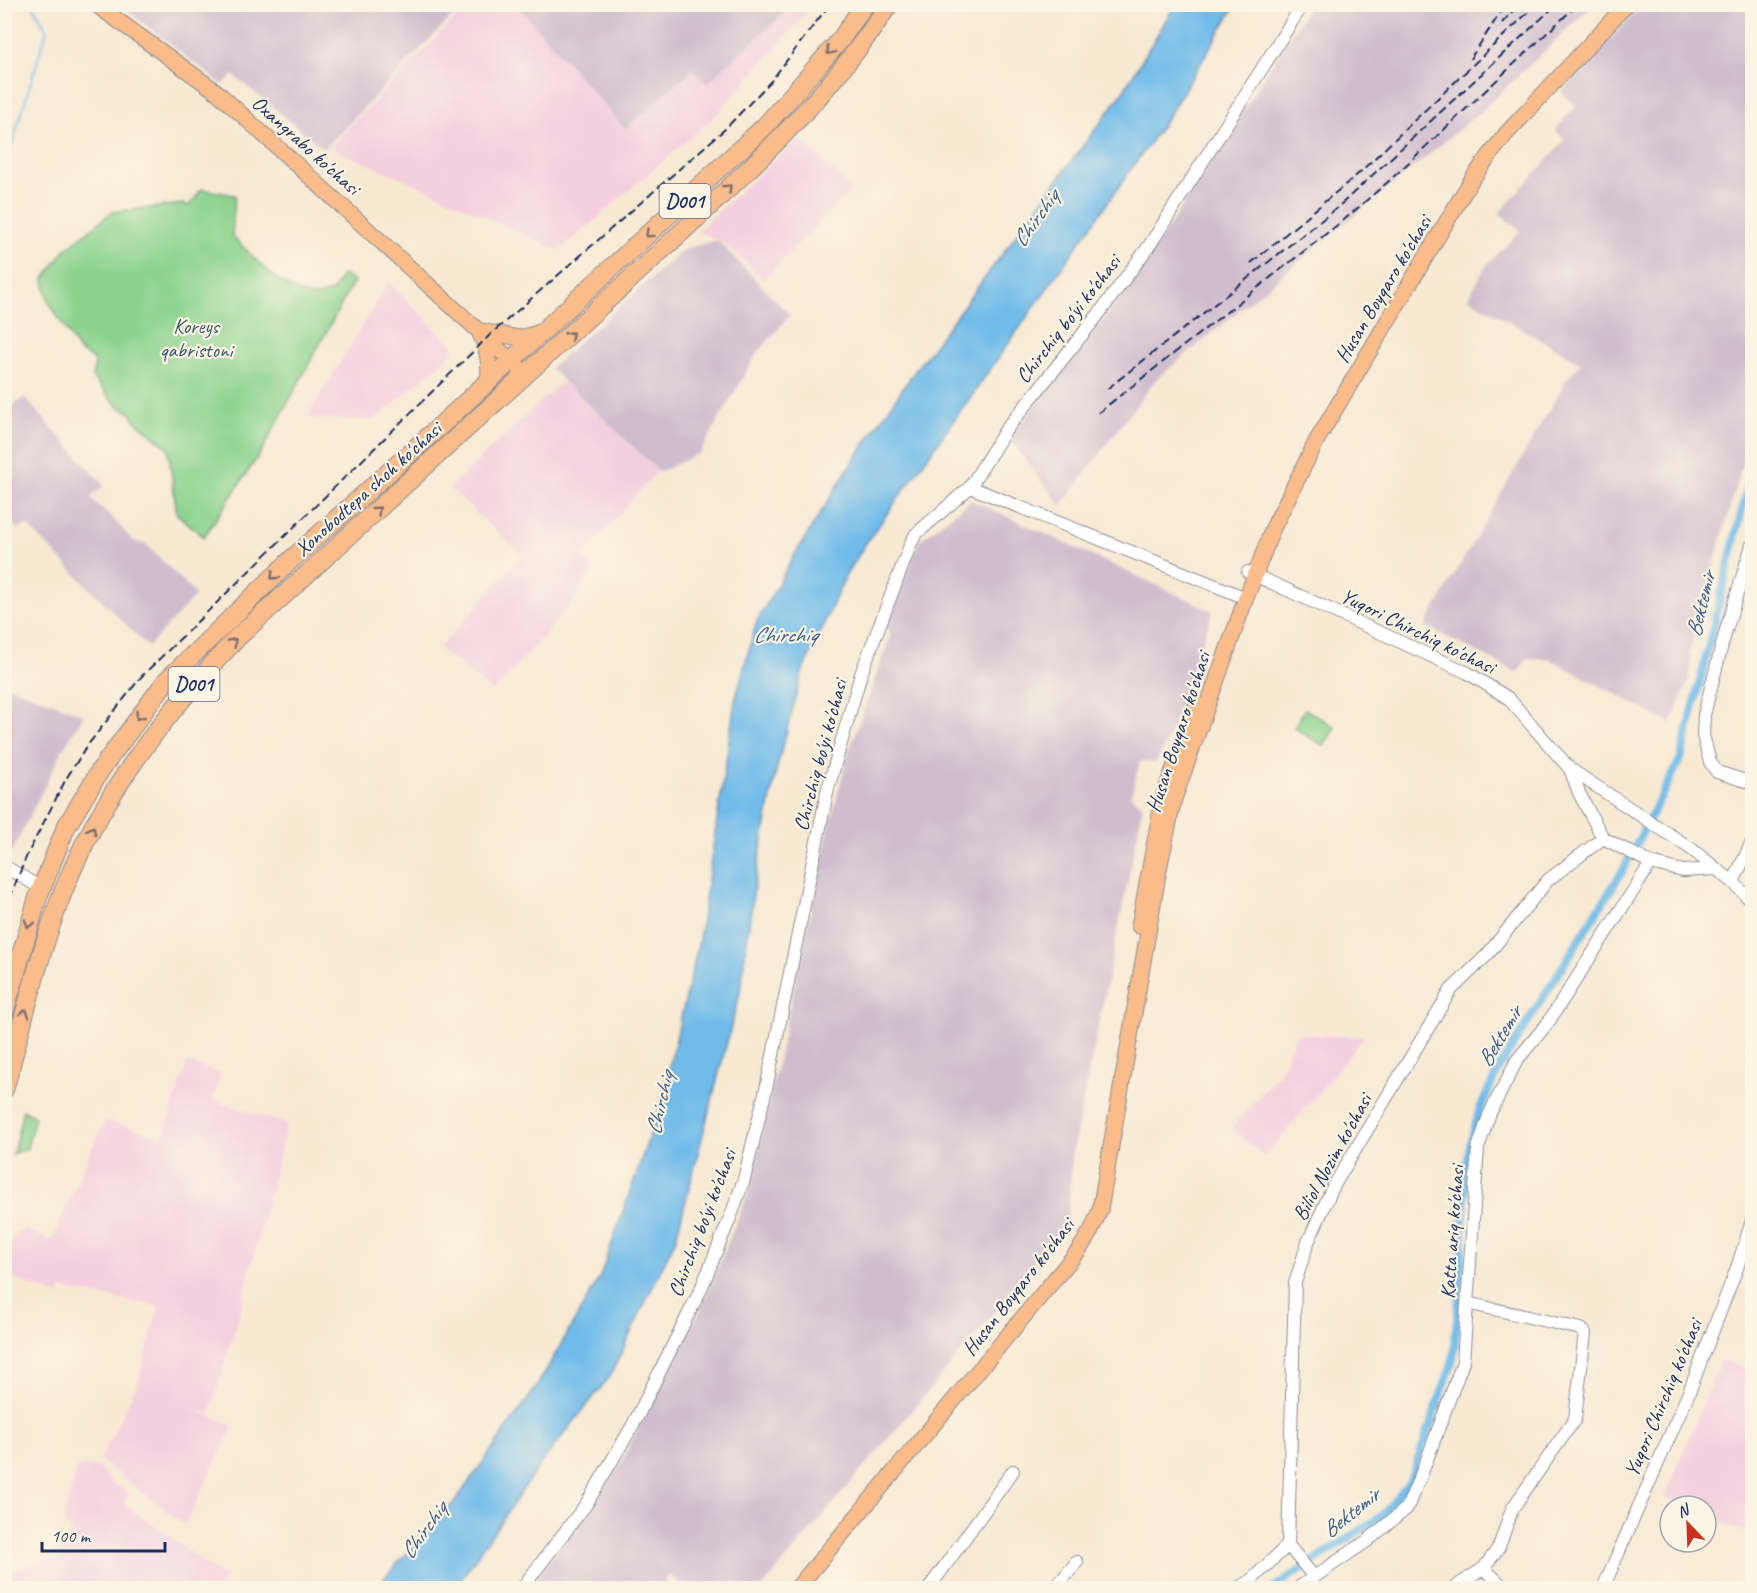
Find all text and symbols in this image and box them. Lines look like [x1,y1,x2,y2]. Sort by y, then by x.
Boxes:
one-way arrow [827,44,838,55]
street label: Oxangrabo ko'chasi [246,90,368,202]
water label: Chirchiq [1006,182,1068,252]
road number: D001 [660,184,710,218]
one-way arrow [720,185,731,196]
street label: Husan Boyqaro ko'chasi [1329,208,1439,367]
one-way arrow [645,227,656,238]
street label: Chirchiq bo'yi ko'chasi [1010,247,1128,388]
park label: Koreys qabristoni [160,313,235,363]
one-way arrow [562,332,573,343]
street label: Xonobodtepa shoh ko'chasi [289,414,449,562]
one-way arrow [371,506,381,517]
water label: Bektemir [1679,565,1723,639]
one-way arrow [270,569,281,580]
street label: Yuqori Chirchiq ko'chasi [1337,582,1502,681]
water label: Chirchiq [753,621,820,649]
one-way arrow [226,638,237,649]
street label: Husan Boyqaro ko'chasi [1140,646,1217,815]
road number: D001 [168,667,220,701]
street label: Chirchiq bo'yi ko'chasi [787,674,853,834]
one-way arrow [136,710,147,721]
one-way arrow [84,826,96,837]
one-way arrow [24,918,36,929]
water label: Bektemir [1471,998,1531,1072]
one-way arrow [18,1008,30,1019]
water label: Chirchiq [639,1066,682,1137]
street label: Biliol Nozim ko'chasi [1287,1086,1379,1225]
street label: Chirchiq bo'yi ko'chasi [662,1143,743,1300]
street label: Katta ariq ko'chasi [1434,1161,1470,1300]
street label: Husan Boyqaro ko'chasi [956,1211,1082,1361]
street label: Yuqori Chirchiq ko'chasi [1618,1313,1709,1481]
water label: Bektemir [1316,1479,1388,1544]
water label: Chirchiq [394,1494,456,1564]
north arrow [1658,1494,1718,1554]
text: N [1674,1499,1694,1522]
scale bar [42,1515,165,1553]
text: 100 m [51,1525,92,1547]

